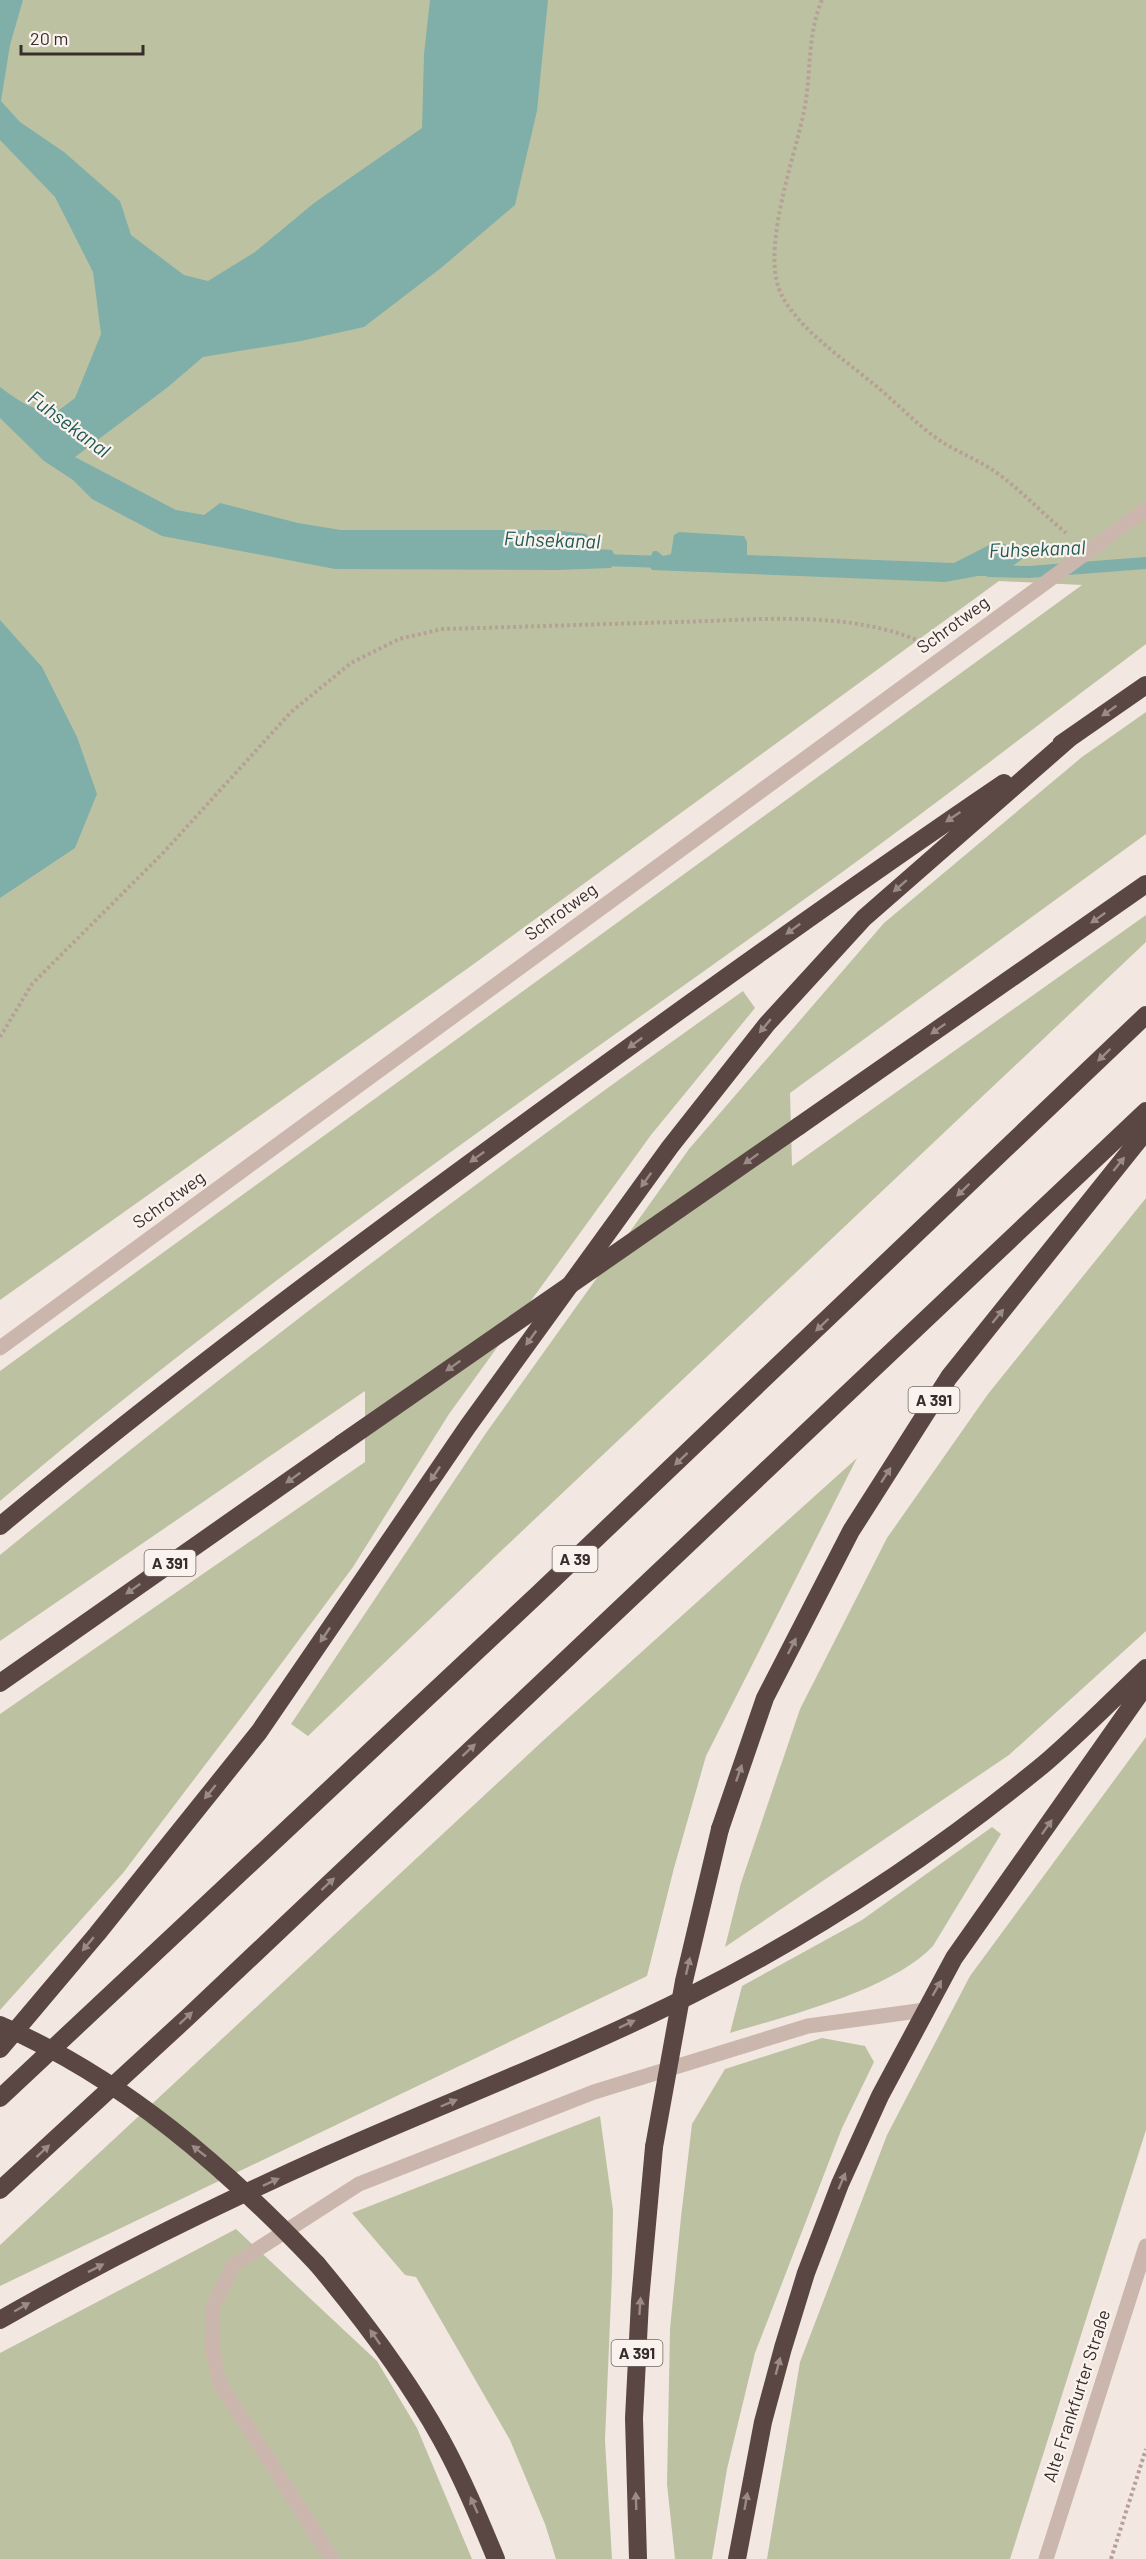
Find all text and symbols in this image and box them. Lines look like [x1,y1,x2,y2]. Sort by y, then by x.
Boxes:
scale bar [21,18,142,56]
text: 20 m [30,27,68,49]
water label: Fuhsekanal [24,384,116,462]
water label: Fuhsekanal [503,525,601,553]
water label: Fuhsekanal [988,534,1086,562]
street label: Schrotweg [912,591,993,658]
one-way arrow [1101,705,1117,717]
one-way arrow [945,812,962,823]
street label: Schrotweg [520,878,601,945]
one-way arrow [893,879,908,892]
one-way arrow [1090,912,1106,923]
one-way arrow [786,922,801,934]
one-way arrow [759,1018,772,1034]
one-way arrow [930,1023,946,1035]
one-way arrow [628,1037,644,1049]
one-way arrow [1096,1048,1111,1062]
one-way arrow [470,1151,486,1163]
one-way arrow [743,1153,759,1165]
one-way arrow [1113,1156,1126,1172]
street label: Schrotweg [128,1166,209,1233]
one-way arrow [640,1172,652,1188]
one-way arrow [955,1183,970,1197]
one-way arrow [991,1308,1004,1324]
one-way arrow [815,1317,829,1331]
one-way arrow [526,1331,538,1346]
one-way arrow [445,1360,461,1372]
road number: A 391 [908,1387,960,1413]
one-way arrow [673,1452,688,1466]
one-way arrow [430,1466,441,1482]
one-way arrow [880,1468,892,1484]
one-way arrow [285,1472,301,1484]
road number: A 39 [552,1546,598,1572]
road number: A 391 [144,1550,195,1576]
one-way arrow [125,1583,141,1595]
one-way arrow [320,1627,331,1643]
one-way arrow [787,1637,797,1654]
one-way arrow [462,1743,477,1757]
one-way arrow [734,1764,744,1782]
one-way arrow [205,1785,217,1800]
one-way arrow [1041,1819,1053,1835]
one-way arrow [320,1877,335,1891]
one-way arrow [82,1936,95,1952]
one-way arrow [683,1957,693,1975]
one-way arrow [932,1979,942,1996]
one-way arrow [178,2012,193,2025]
one-way arrow [619,2020,636,2029]
one-way arrow [440,2098,458,2108]
one-way arrow [36,2144,50,2158]
one-way arrow [191,2145,207,2157]
one-way arrow [837,2173,846,2190]
one-way arrow [262,2177,280,2187]
one-way arrow [87,2263,104,2273]
one-way arrow [635,2296,644,2315]
one-way arrow [14,2302,31,2312]
street label: Alte Frankfurter Straße [1038,2307,1114,2485]
one-way arrow [370,2329,381,2345]
road number: A 391 [612,2340,662,2366]
one-way arrow [774,2356,783,2374]
one-way arrow [632,2491,641,2510]
one-way arrow [742,2492,751,2511]
one-way arrow [468,2496,478,2514]

